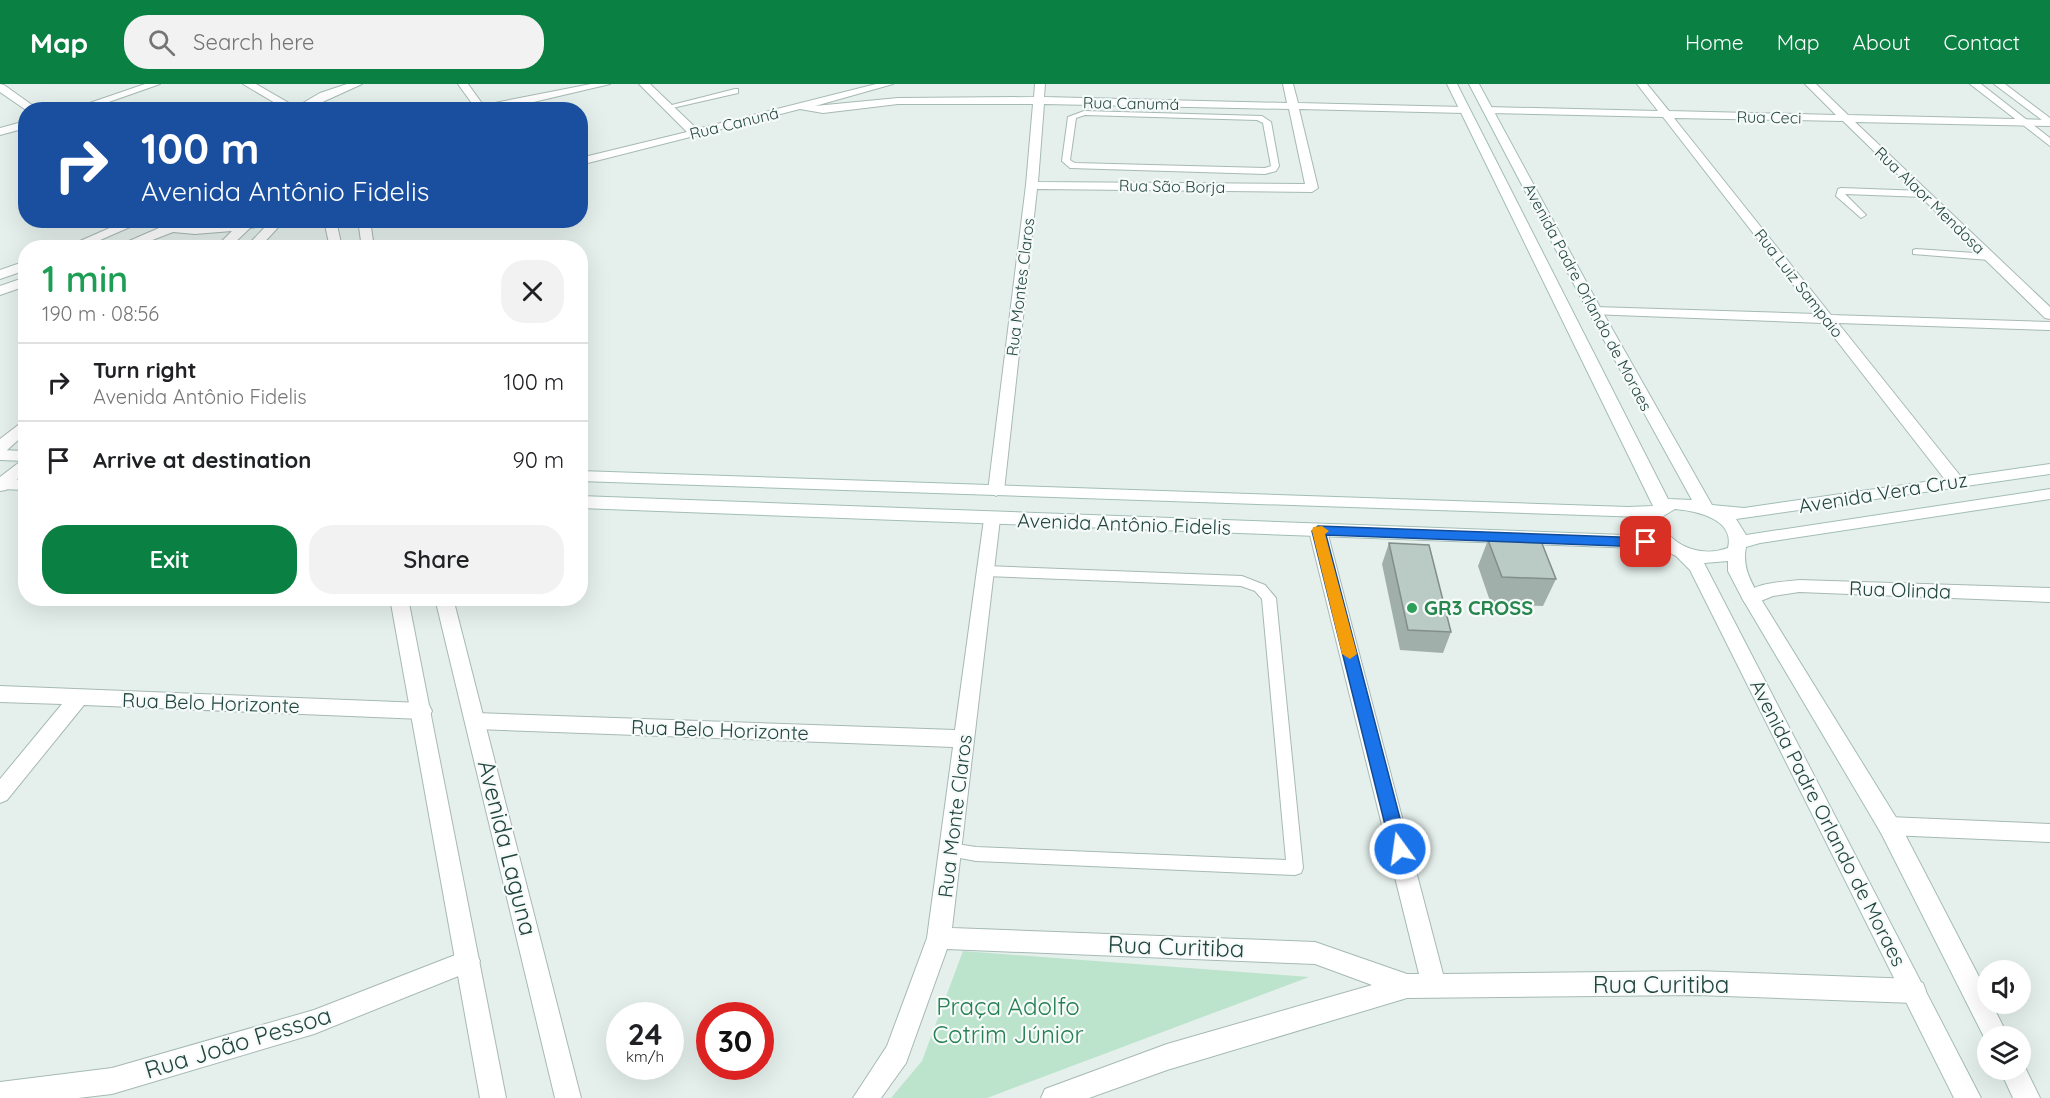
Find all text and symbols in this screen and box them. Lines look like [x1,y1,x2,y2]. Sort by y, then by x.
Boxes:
search box [124,15,544,69]
text: Map [30,25,88,60]
icon: search [145,26,178,59]
text: Search here [193,28,315,56]
text: Home [1685,29,1744,55]
text: Map [1777,29,1820,55]
text: About [1853,29,1911,55]
text: Contact [1944,29,2020,55]
street label: Rua Canumá [1083,92,1179,114]
street label: Rua Canuná [687,102,781,144]
street label: Rua Ceci [1736,106,1802,128]
text: 100 m [141,122,259,175]
icon: right [42,126,120,204]
street label: Rua Alaor Mendosa [1871,142,1989,258]
text: Avenida Antônio Fidelis [141,174,430,208]
street label: Rua São Borja [1119,175,1225,197]
street label: Avenida Padre Orlando de Moraes [1519,180,1657,414]
street label: Rua Montes Claros [1002,217,1038,357]
street label: Rua Luiz Sampaio [1750,225,1848,341]
text: 1 min [42,256,128,301]
button: close [501,260,564,323]
text: 190 m · 08:56 [42,301,159,326]
text: Turn right [93,356,197,384]
icon: right [42,366,75,399]
text: 100 m [504,368,564,396]
text: Avenida Antônio Fidelis [93,384,307,409]
icon: arrive [42,444,75,477]
text: Arrive at destination [93,446,311,474]
text: 90 m [513,446,564,474]
street label: Avenida Vera Cruz [1797,467,1969,518]
street label: Avenida Antônio Fidelis [1017,507,1231,540]
pin [1620,516,1671,567]
button: Exit [42,525,297,594]
button: Share [309,525,564,594]
icon: arrive [1629,525,1662,558]
street label: Rua Olinda [1849,575,1952,604]
place label: GR3 CROSS [1424,595,1533,620]
marker: GR3 CROSS [1405,601,1419,615]
street label: Avenida Padre Orlando de Moraes [1745,675,1912,970]
street label: Rua Belo Horizonte [122,687,300,718]
street label: Rua Belo Horizonte [631,714,809,745]
street label: Rua Monte Claros [932,733,977,899]
street label: Avenida Laguna [472,757,544,939]
position arrow [1368,817,1432,881]
street label: Rua Curitiba [1107,929,1245,963]
map controls [1977,960,2031,1080]
button: sound [1977,960,2031,1014]
street label: Rua Curitiba [1593,969,1729,999]
park label: Praça Adolfo Cotrim Júnior [932,991,1084,1049]
street label: Rua João Pessoa [141,999,335,1085]
speed limit sign: 30 [696,1002,774,1080]
text: 24 [628,1015,662,1053]
button: layers [1977,1026,2031,1080]
text: km/h [626,1047,664,1066]

